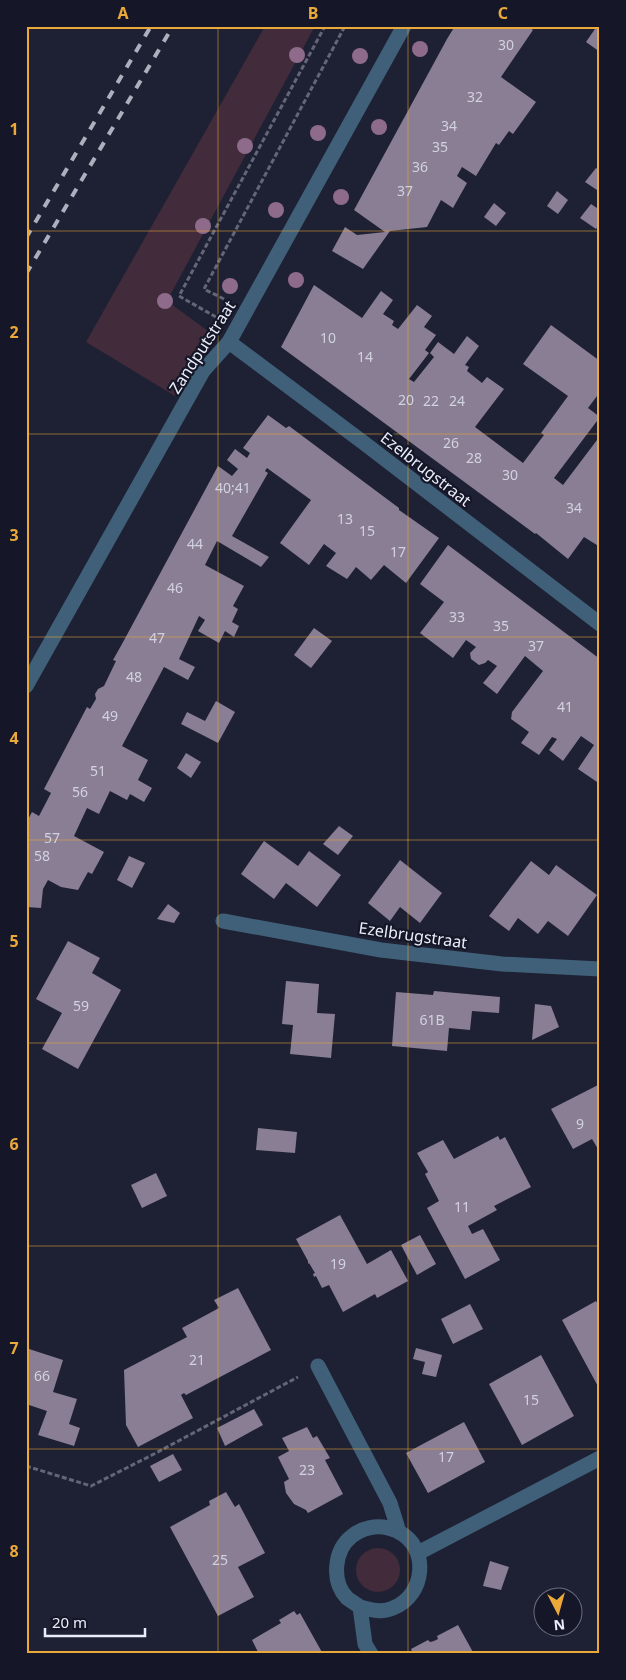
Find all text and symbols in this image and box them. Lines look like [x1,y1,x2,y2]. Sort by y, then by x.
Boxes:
text: A [117,2,129,24]
text: B [308,2,318,24]
text: C [498,2,508,24]
house number: 30 [498,35,514,54]
house number: 32 [467,87,483,106]
house number: 34 [441,116,457,135]
text: 1 [9,118,19,140]
house number: 35 [432,137,448,156]
house number: 36 [412,157,428,176]
house number: 37 [397,181,413,200]
street label: Zandputstraat [164,296,240,398]
text: 2 [9,321,19,343]
house number: 10 [320,328,336,347]
house number: 14 [357,347,373,366]
house number: 20 [398,390,414,409]
house number: 22 [423,391,439,410]
house number: 24 [449,391,465,410]
street label: Ezelbrugstraat [376,427,476,511]
house number: 26 [443,433,459,452]
house number: 28 [466,448,482,467]
house number: 30 [502,465,518,484]
house number: 40;41 [215,478,251,497]
house number: 34 [566,498,582,517]
house number: 13 [337,509,353,528]
house number: 15 [359,521,375,540]
text: 3 [9,524,19,546]
house number: 44 [187,534,203,553]
house number: 17 [390,542,406,561]
house number: 46 [167,578,183,597]
house number: 33 [449,607,465,626]
house number: 35 [493,616,509,635]
house number: 47 [149,628,165,647]
house number: 37 [528,636,544,655]
house number: 48 [126,667,142,686]
house number: 41 [557,697,573,716]
house number: 49 [102,706,118,725]
text: 4 [9,727,19,749]
house number: 51 [90,761,106,780]
house number: 56 [72,782,88,801]
house number: 57 [44,828,60,847]
house number: 58 [34,846,50,865]
street label: Ezelbrugstraat [357,917,469,954]
text: 5 [9,930,19,952]
house number: 59 [73,996,89,1015]
house number: 61B [419,1010,445,1029]
house number: 9 [576,1114,584,1133]
text: 6 [9,1133,19,1155]
house number: 11 [454,1197,470,1216]
house number: 19 [330,1254,346,1273]
text: 7 [9,1337,19,1359]
house number: 21 [189,1350,205,1369]
house number: 66 [34,1366,50,1385]
house number: 15 [523,1390,539,1409]
house number: 17 [438,1447,454,1466]
house number: 23 [299,1460,315,1479]
text: 8 [9,1540,19,1562]
house number: 25 [212,1550,228,1569]
north arrow [534,1588,584,1638]
scale bar [45,1605,145,1637]
text: 20 m [52,1612,87,1632]
text: N [553,1615,566,1635]

